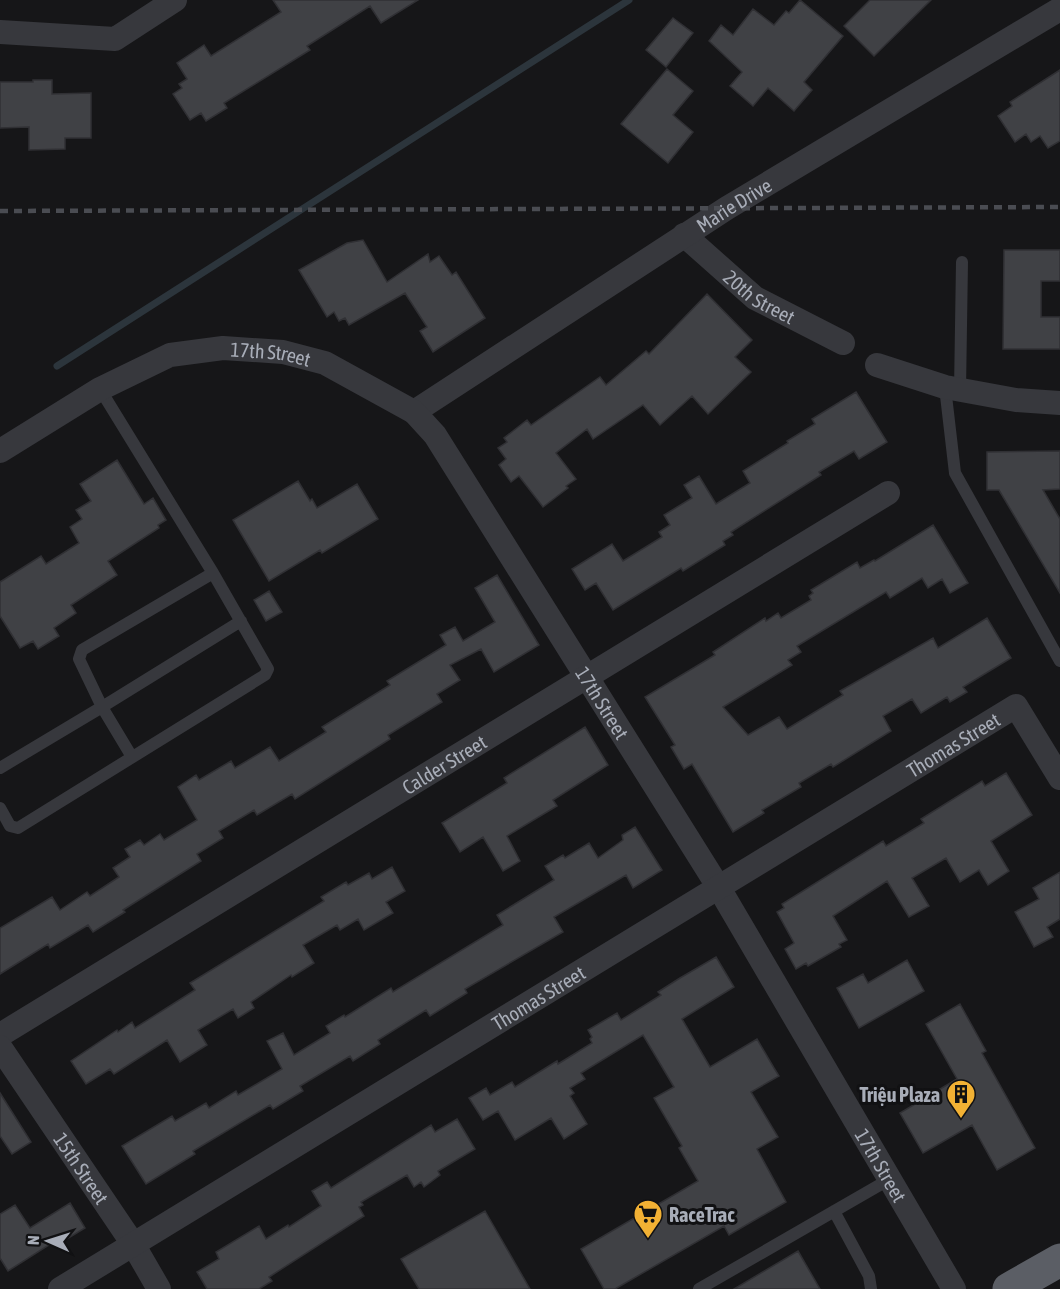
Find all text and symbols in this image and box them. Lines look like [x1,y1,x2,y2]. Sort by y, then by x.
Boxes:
street label: Marie Drive [692,173,775,237]
street label: 20th Street [719,265,799,328]
street label: 17th Street [230,337,314,370]
street label: 17th Street [571,662,634,743]
street label: Thomas Street [902,707,1004,782]
street label: Calder Street [397,730,490,799]
street label: Thomas Street [487,960,589,1035]
building icon: Triệu Plaza [945,1078,977,1120]
place label: Triệu Plaza [860,1083,940,1106]
street label: 17th Street [851,1124,912,1206]
street label: 15th Street [50,1128,114,1208]
supermarket icon: RaceTrac [632,1198,664,1240]
place label: RaceTrac [669,1203,735,1226]
north arrow [18,1211,78,1271]
text: N [24,1235,42,1245]

